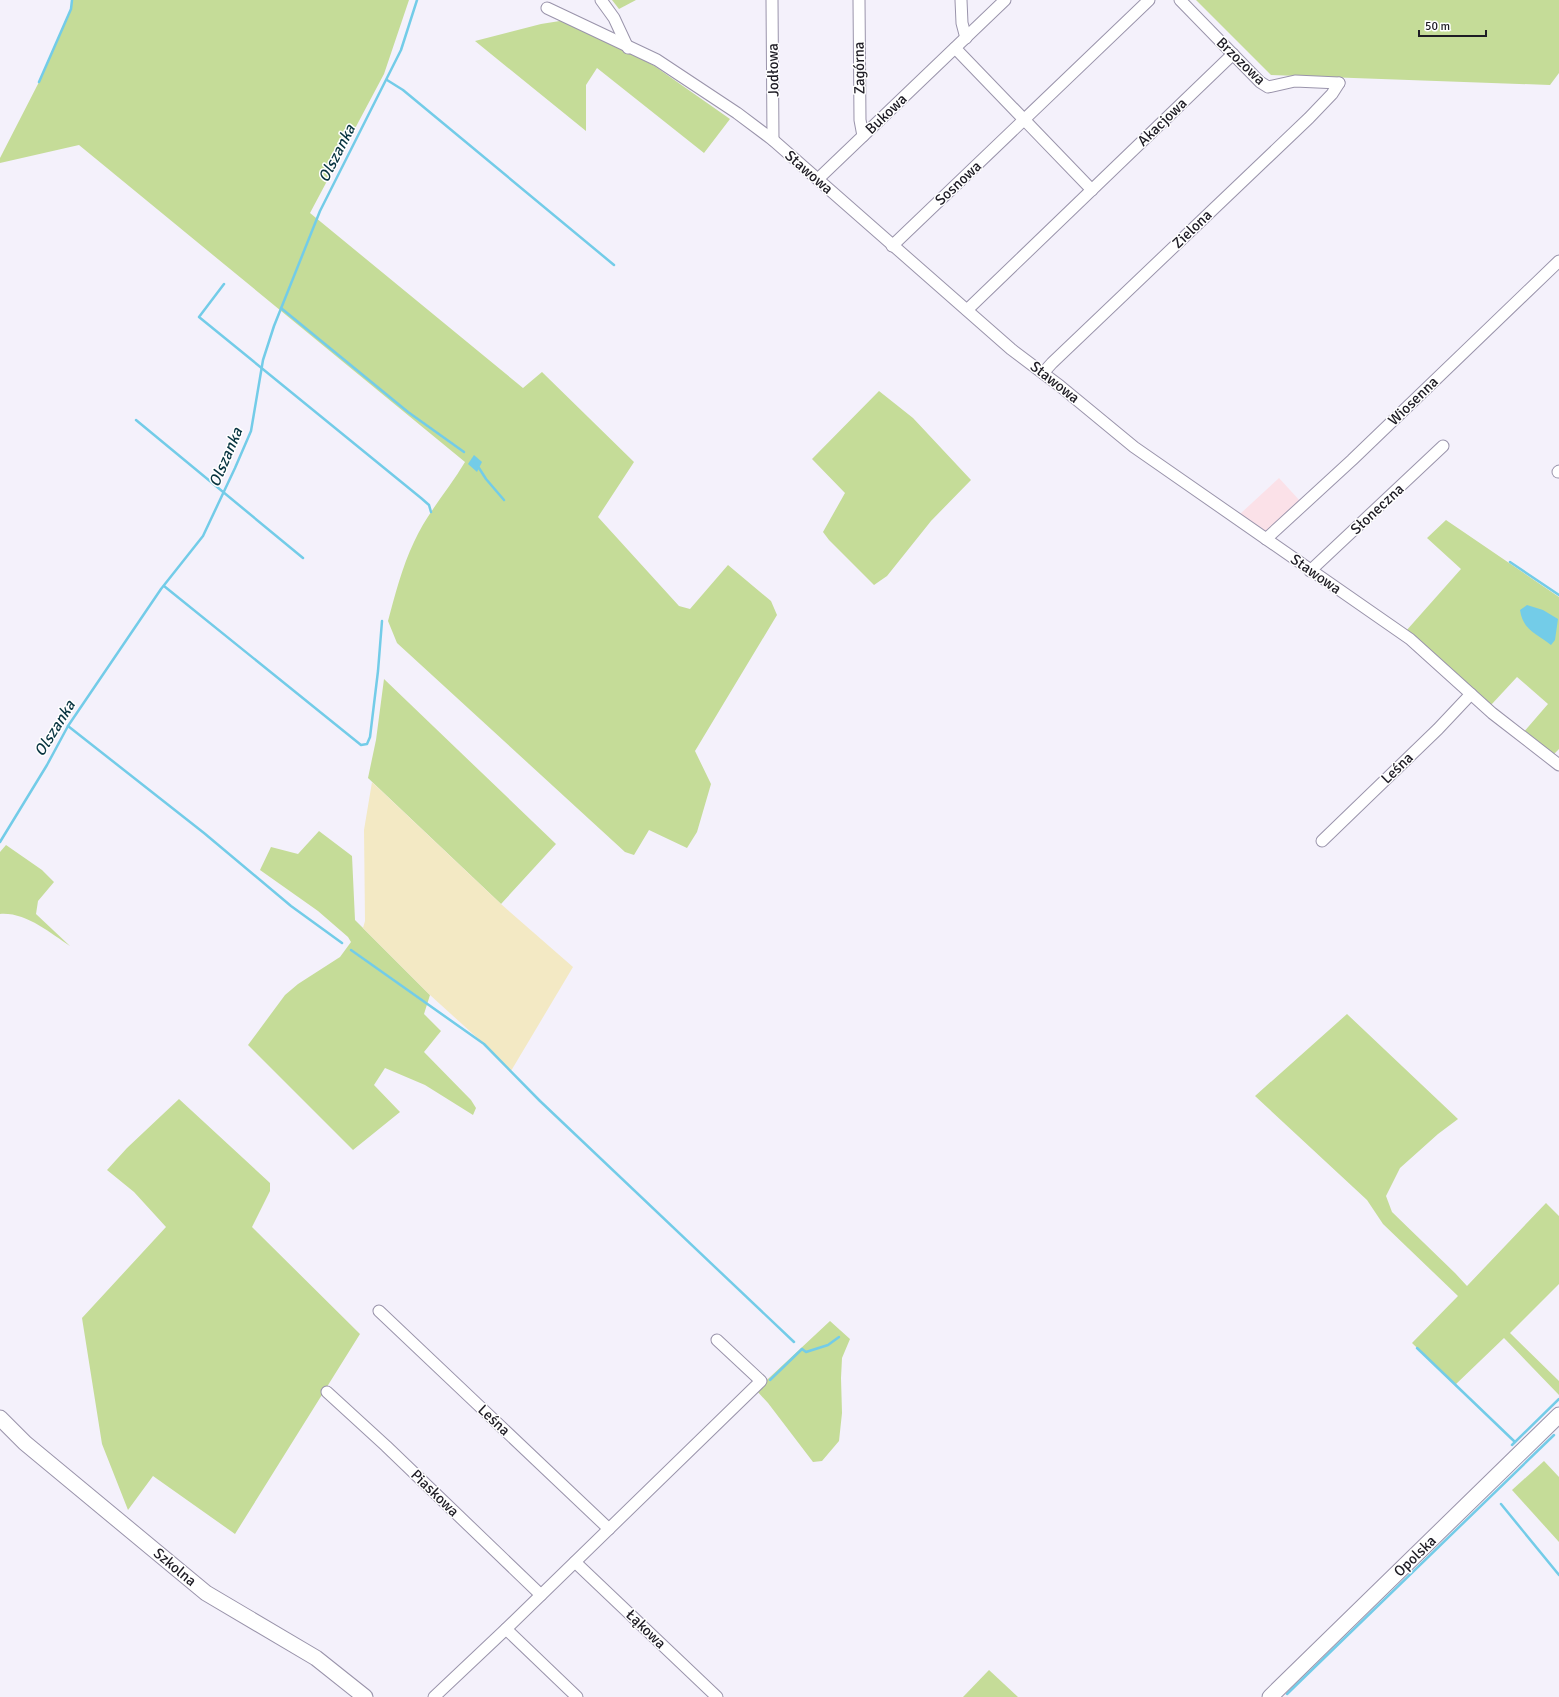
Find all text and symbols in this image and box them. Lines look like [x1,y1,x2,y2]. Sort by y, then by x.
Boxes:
scale bar [1419,12,1486,38]
text: 50 m [1425,19,1450,34]
street label: Brzozowa [1213,33,1269,89]
street label: Zagórna [850,41,868,95]
street label: Jodłowa [764,43,782,97]
street label: Bukowa [862,90,910,138]
street label: Akacjowa [1134,94,1190,150]
water label: Olszanka [314,120,360,186]
street label: Stawowa [781,146,837,198]
street label: Sosnowa [931,157,985,209]
street label: Zielona [1169,206,1215,252]
street label: Stawowa [1027,357,1083,407]
street label: Wiosenna [1384,373,1442,429]
water label: Olszanka [205,424,248,490]
street label: Słoneczna [1347,480,1407,538]
street label: Stawowa [1287,550,1345,598]
water label: Olszanka [30,696,80,760]
street label: Leśna [1377,749,1417,787]
street label: Leśna [474,1401,514,1439]
street label: Piaskowa [407,1466,463,1520]
street label: Opolska [1390,1532,1440,1580]
street label: Szkolna [150,1544,200,1590]
street label: Łąkowa [622,1606,670,1652]

